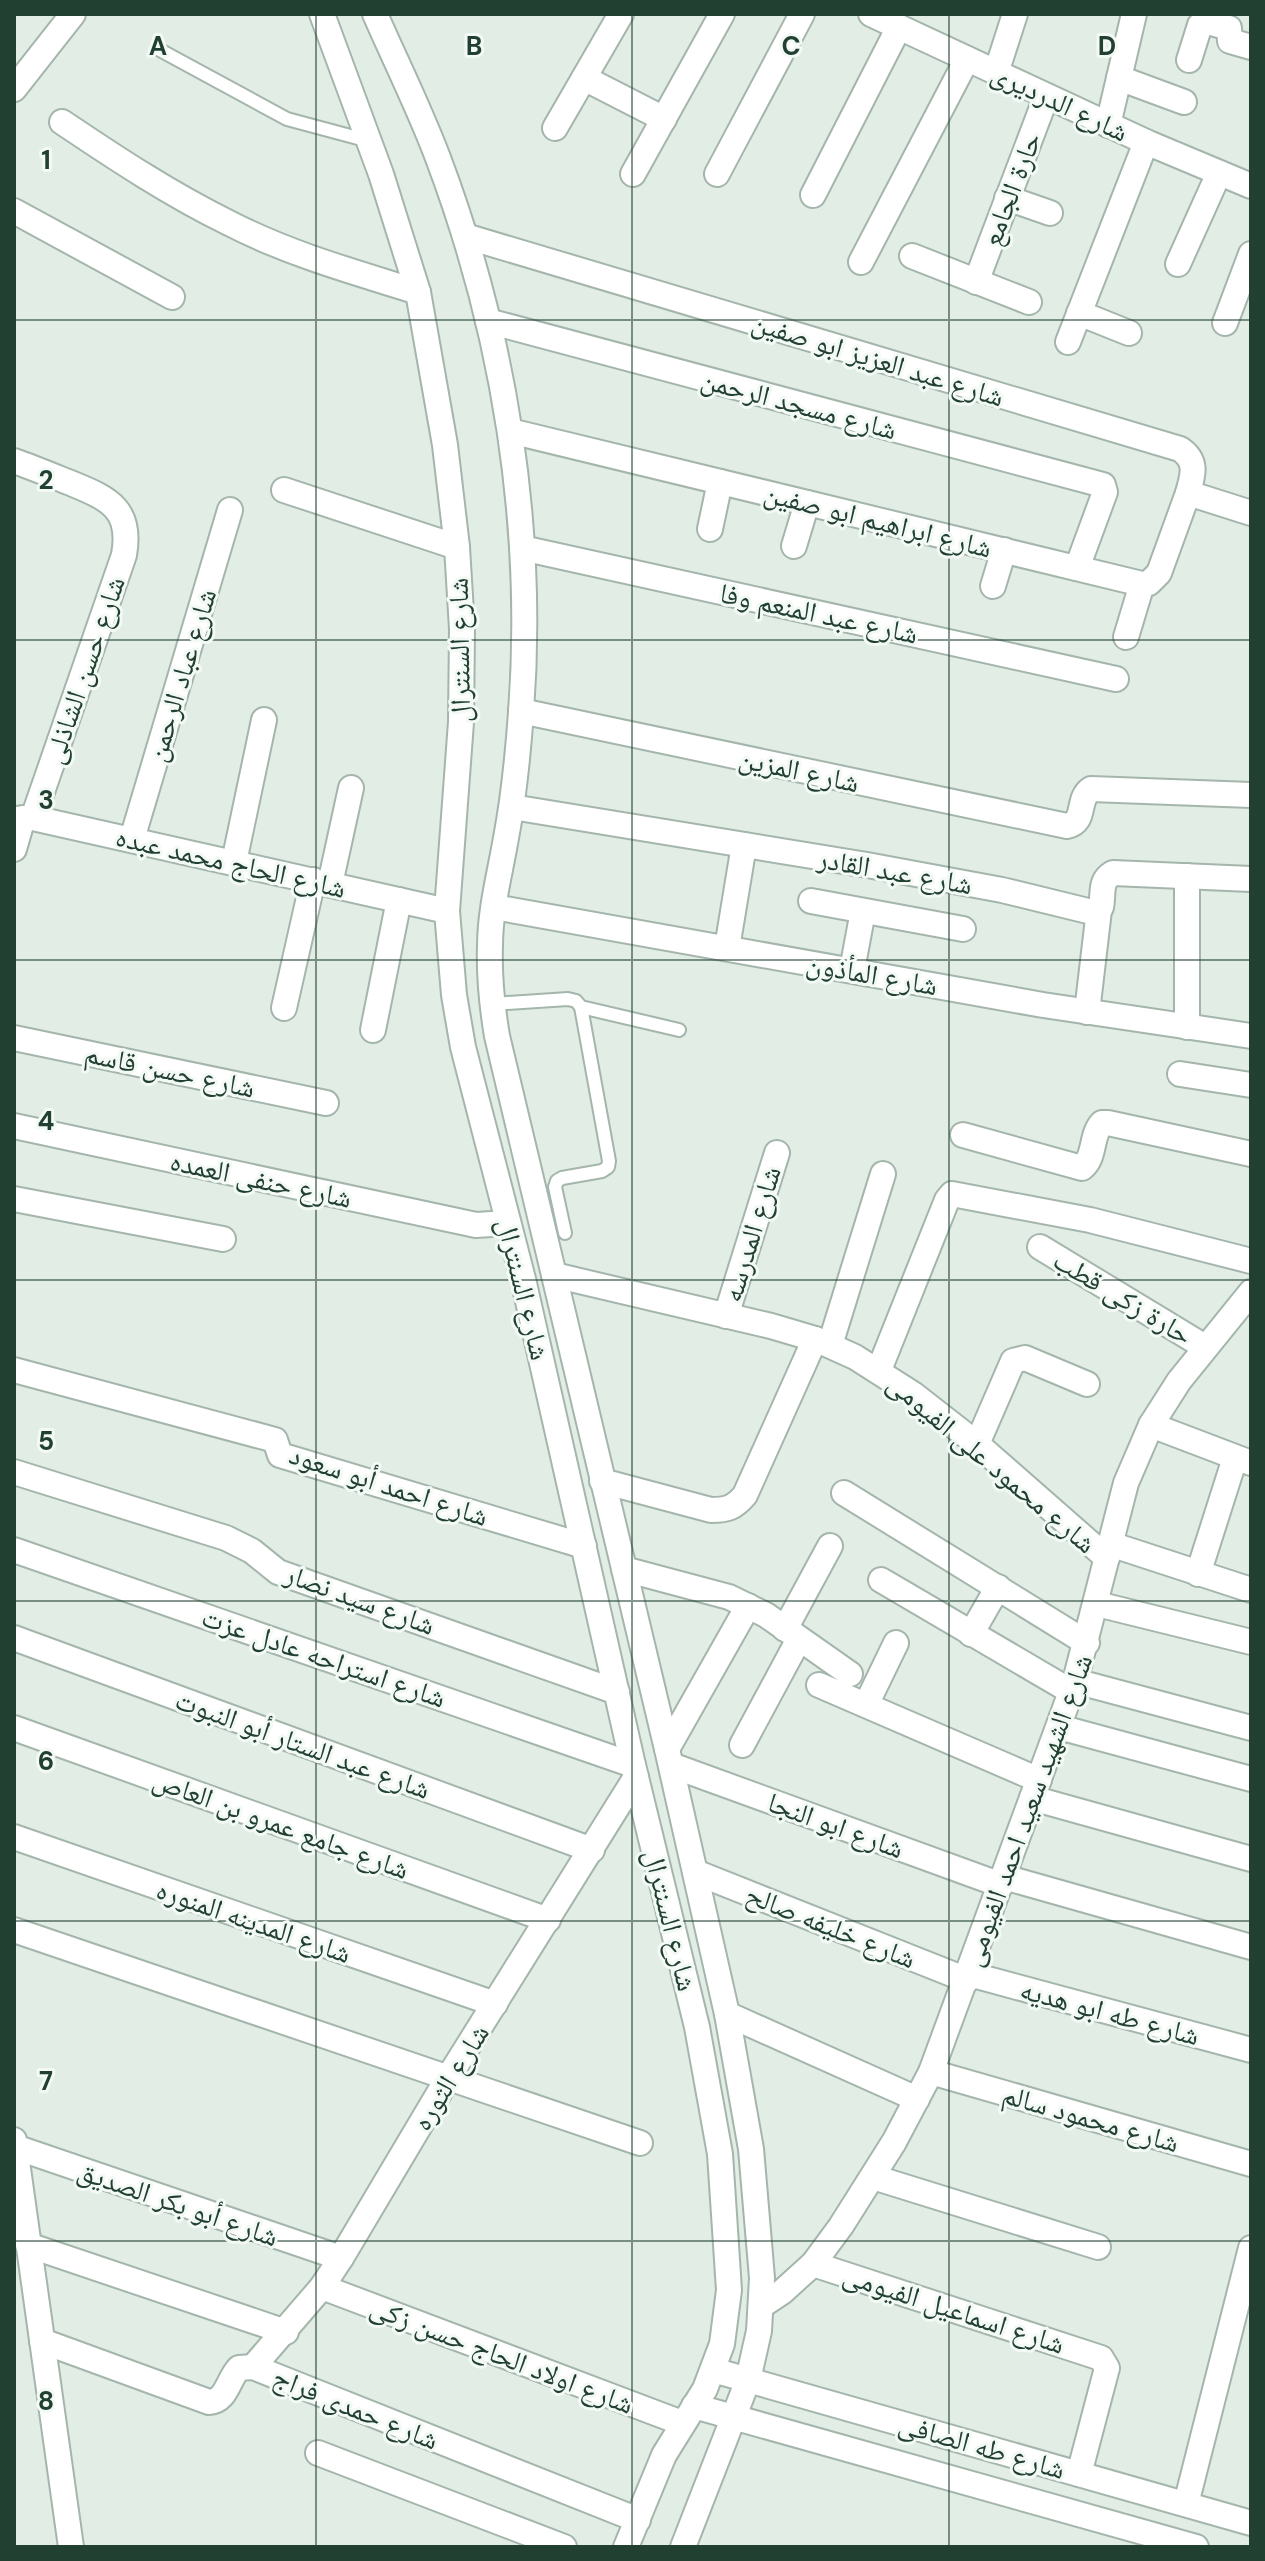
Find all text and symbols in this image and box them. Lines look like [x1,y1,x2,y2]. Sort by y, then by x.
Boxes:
text: A [149,29,167,63]
text: B [466,29,482,63]
text: C [781,29,801,63]
text: D [1098,29,1116,63]
street label: شارع الدرديرى [985,55,1134,150]
street label: حارة الجامع [973,127,1050,251]
text: 1 [41,143,51,177]
street label: شارع عبد العزيز ابو صفين [747,304,1008,415]
street label: شارع مسجد الرحمن [697,361,901,448]
text: 2 [38,463,54,497]
street label: شارع ابراهيم ابو صفين [760,474,996,567]
street label: شارع حسن الشاذلى [35,572,134,769]
street label: شارع عبد المنعم وفا [716,574,921,653]
street label: شارع السنترال [440,577,479,723]
street label: شارع عباد الرحمن [138,584,225,766]
street label: شارع المزين [735,740,862,801]
text: 3 [38,783,54,817]
street label: شارع الحاج محمد عبده [112,818,350,907]
street label: شارع عبد القادر [814,839,975,903]
street label: شارع المأذون [803,945,941,1004]
street label: شارع حسن قاسم [81,1034,258,1107]
text: 4 [38,1104,54,1138]
street label: شارع حنفى العمده [167,1142,355,1217]
street label: شارع المدرسه [713,1162,790,1307]
street label: شارع السنترال [488,1214,559,1364]
street label: حارة زكى قطب [1046,1241,1199,1353]
street label: شارع محمود على الفيومى [879,1365,1104,1562]
text: 5 [38,1424,54,1458]
street label: شارع احمد أبو سعود [285,1436,493,1535]
street label: شارع سيد نصار [279,1555,440,1644]
street label: شارع استراحه عادل عزت [197,1598,451,1717]
street label: شارع الشهيد سعيد احمد الفيومى [954,1649,1101,1971]
street label: شارع عبد الستار أبو النبوت [170,1681,435,1808]
text: 6 [38,1744,54,1778]
street label: شارع جامع عمرو بن العاص [148,1761,414,1888]
street label: شارع ابو النجا [763,1784,909,1867]
street label: شارع السنترال [635,1845,706,1995]
street label: شارع المدينه المنوره [152,1871,356,1972]
street label: شارع خليفه صالح [740,1876,921,1977]
street label: شارع طه ابو هديه [1016,1971,1203,2054]
street label: شارع الثوره [403,2017,498,2137]
text: 7 [39,2064,53,2098]
street label: شارع محمود سالم [998,2076,1183,2161]
street label: شارع أبو بكر الصديق [72,2152,283,2255]
street label: شارع اسماعيل الفيومى [838,2256,1070,2363]
street label: شارع اولاد الحاج حسن زكى [365,2288,639,2423]
street label: شارع حمدى فراج [267,2358,444,2459]
text: 8 [38,2384,54,2418]
street label: شارع طه الصافى [894,2405,1070,2488]

